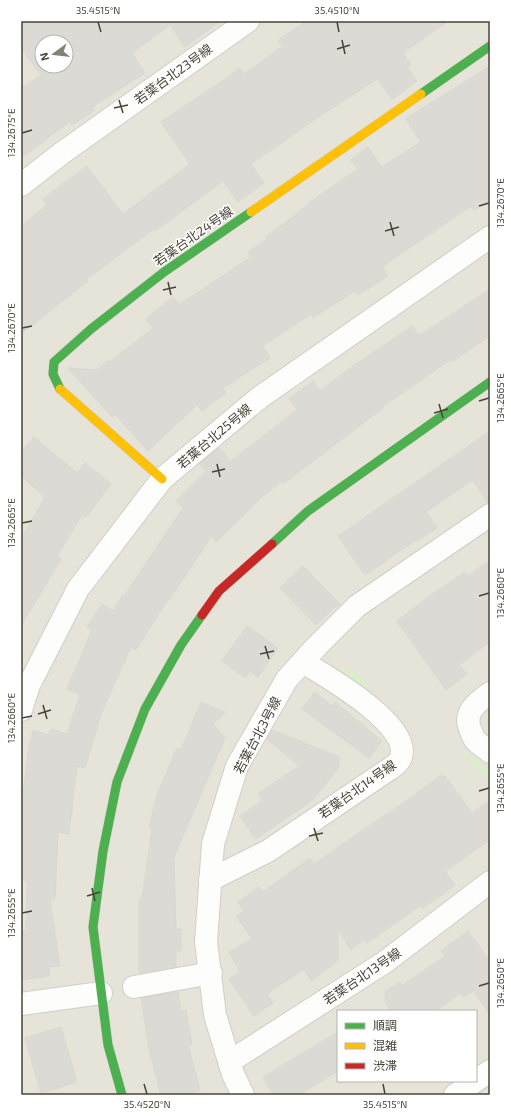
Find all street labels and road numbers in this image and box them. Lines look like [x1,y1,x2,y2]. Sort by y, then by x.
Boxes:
street label: 若葉台北23号線 [131,40,215,108]
street label: 若葉台北24号線 [150,203,236,269]
street label: 若葉台北25号線 [174,400,254,472]
street label: 若葉台北3号線 [230,694,284,776]
street label: 若葉台北14号線 [315,756,399,822]
street label: 若葉台北13号線 [320,944,404,1008]

